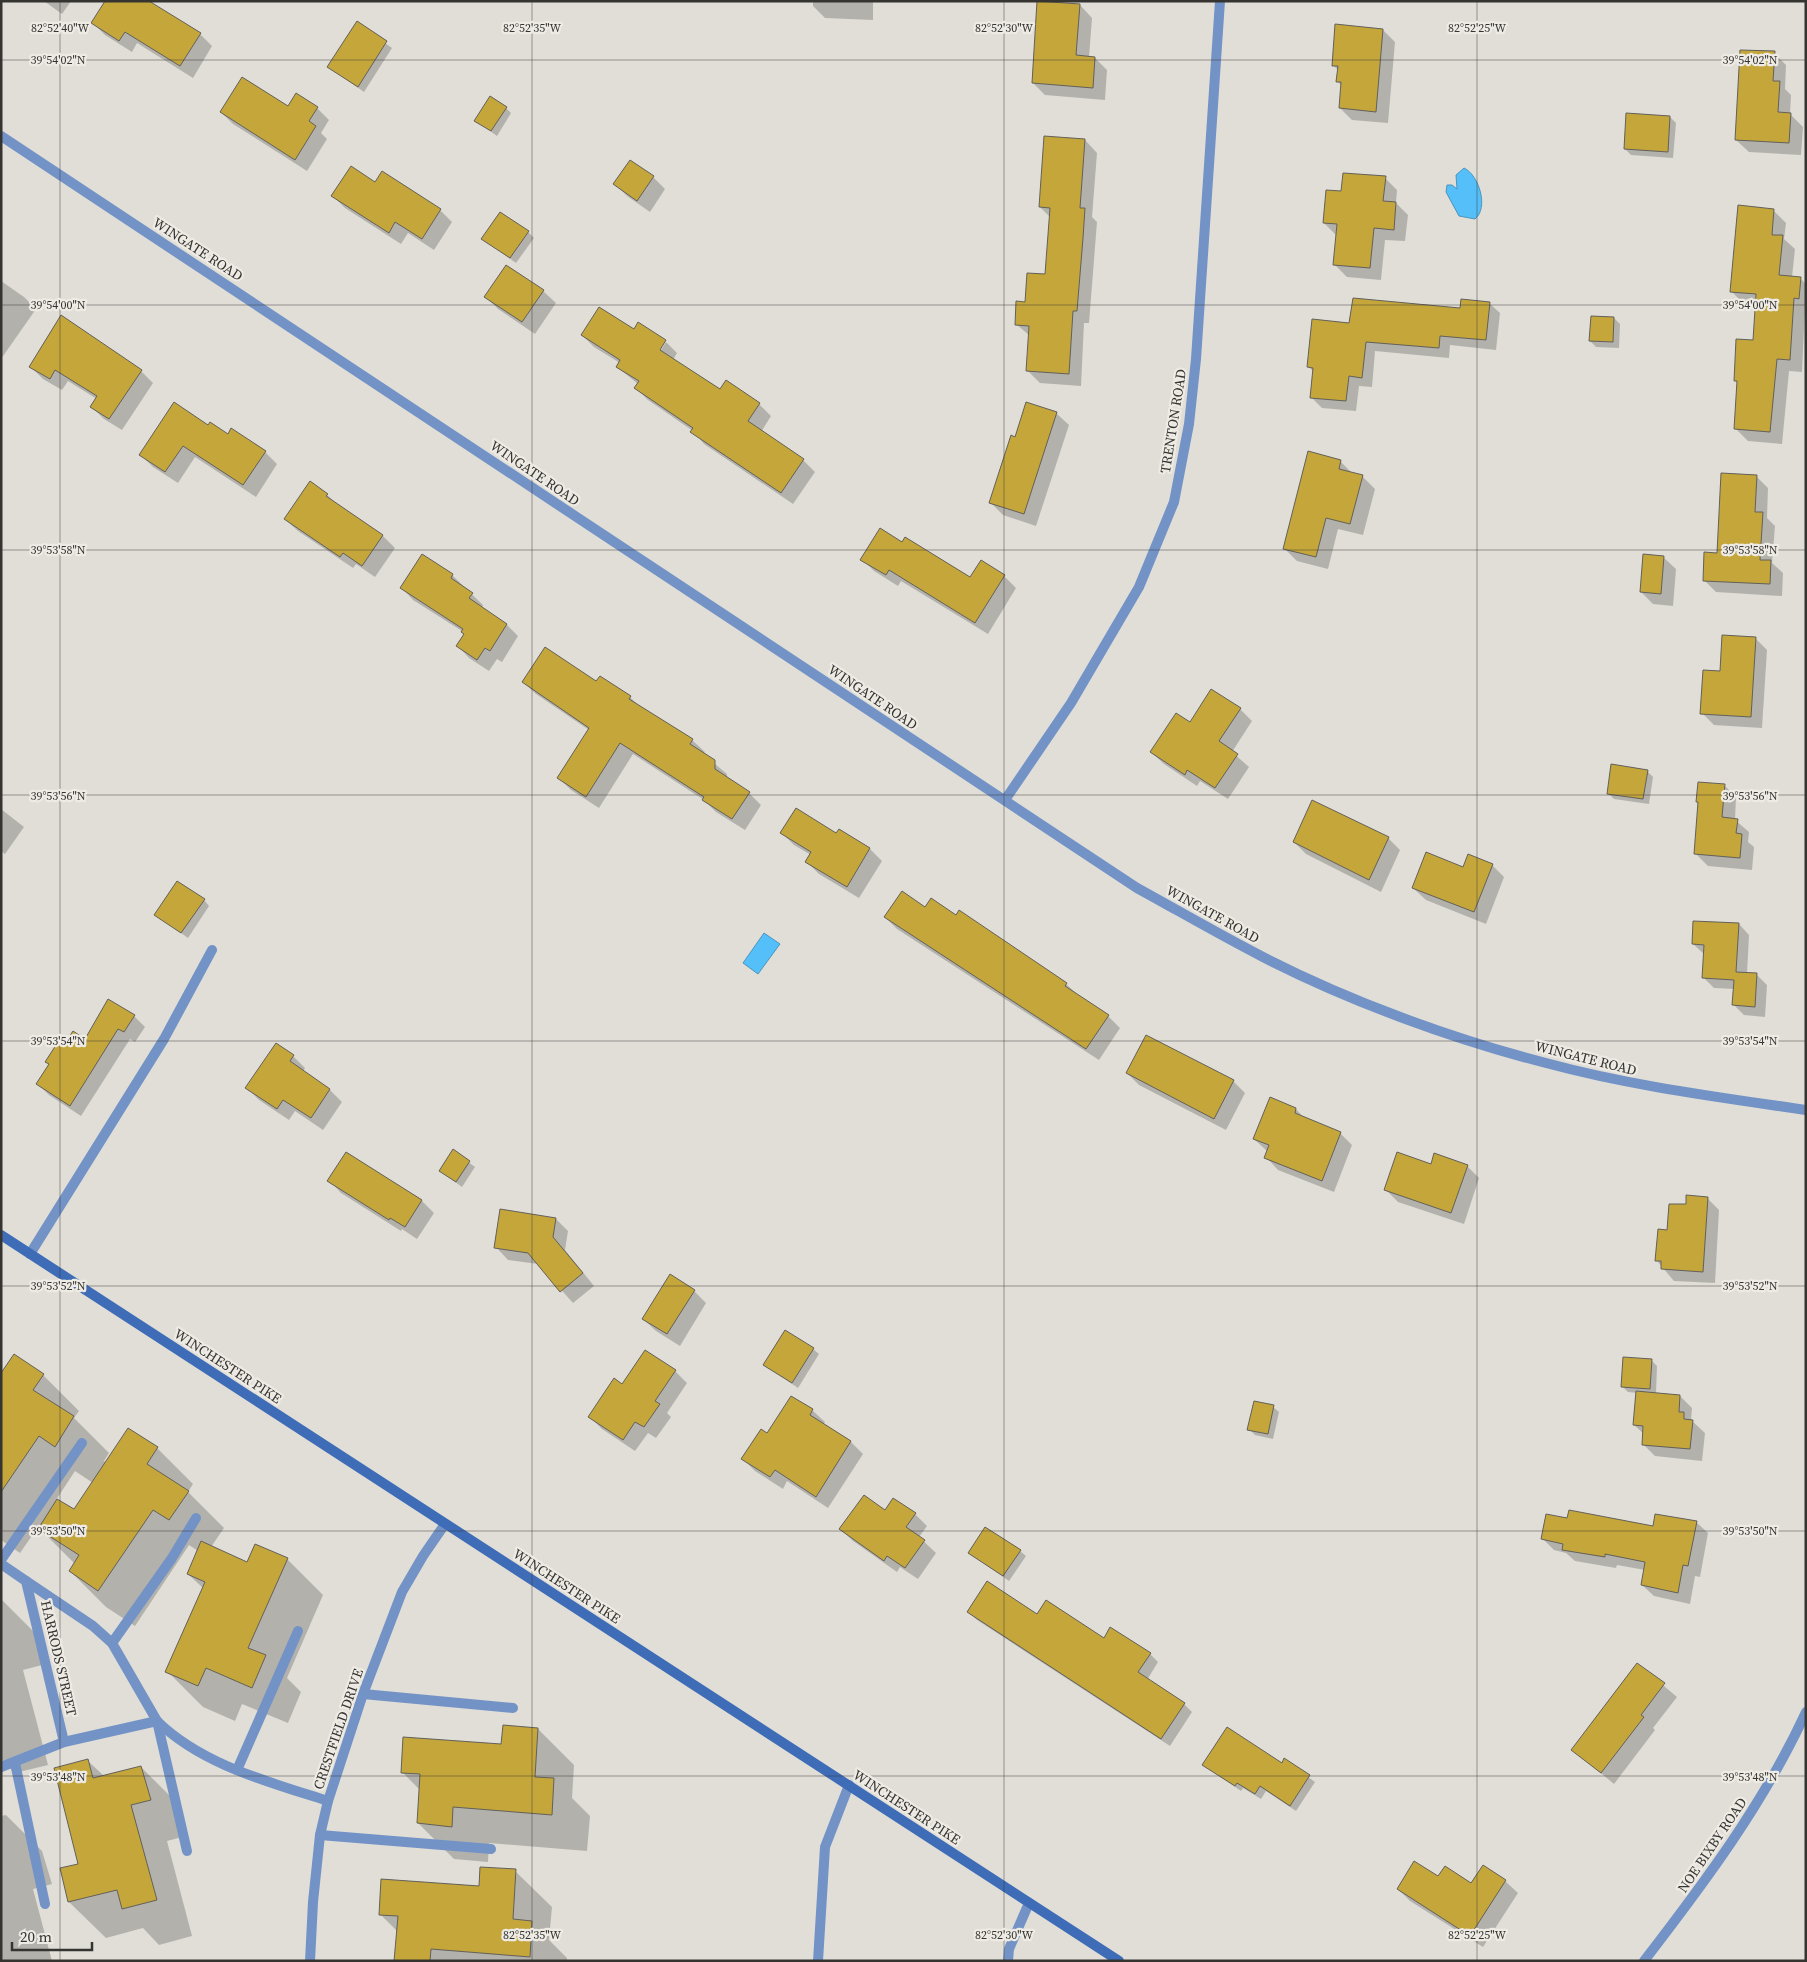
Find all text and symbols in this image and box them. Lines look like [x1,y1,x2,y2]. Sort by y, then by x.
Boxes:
text: 82°52'40"W [31,20,89,36]
text: 82°52'35"W [503,20,561,36]
text: 82°52'30"W [975,20,1033,36]
text: 82°52'25"W [1448,20,1506,36]
text: 39°54'02"N [30,52,86,68]
text: 39°54'02"N [1722,52,1778,68]
street label: WINGATE ROAD [149,212,247,286]
text: 39°54'00"N [30,297,86,313]
text: 39°54'00"N [1722,297,1778,313]
street label: TRENTON ROAD [1155,367,1191,474]
street label: WINGATE ROAD [486,436,584,510]
text: 39°53'58"N [30,542,86,558]
text: 39°53'58"N [1722,542,1778,558]
street label: WINGATE ROAD [824,660,922,734]
text: 39°53'56"N [30,788,86,804]
text: 39°53'56"N [1722,788,1778,804]
street label: WINGATE ROAD [1163,880,1263,948]
text: 39°53'54"N [30,1033,86,1049]
text: 39°53'54"N [1722,1033,1778,1049]
street label: WINGATE ROAD [1533,1036,1639,1080]
text: 39°53'52"N [30,1278,86,1294]
text: 39°53'52"N [1722,1278,1778,1294]
street label: WINCHESTER PIKE [170,1324,286,1408]
text: 39°53'50"N [30,1523,86,1539]
text: 39°53'50"N [1722,1523,1778,1539]
street label: WINCHESTER PIKE [509,1544,625,1628]
street label: HARRODS STREET [36,1598,82,1718]
street label: CRESTFIELD DRIVE [308,1666,368,1792]
street label: WINCHESTER PIKE [849,1765,965,1849]
text: 39°53'48"N [30,1769,86,1785]
text: 39°53'48"N [1722,1769,1778,1785]
street label: NOE BIXBY ROAD [1673,1793,1751,1897]
scale bar [12,1920,92,1952]
text: 20 m [20,1926,52,1947]
text: 82°52'35"W [503,1927,561,1943]
text: 82°52'30"W [975,1927,1033,1943]
text: 82°52'25"W [1448,1927,1506,1943]

